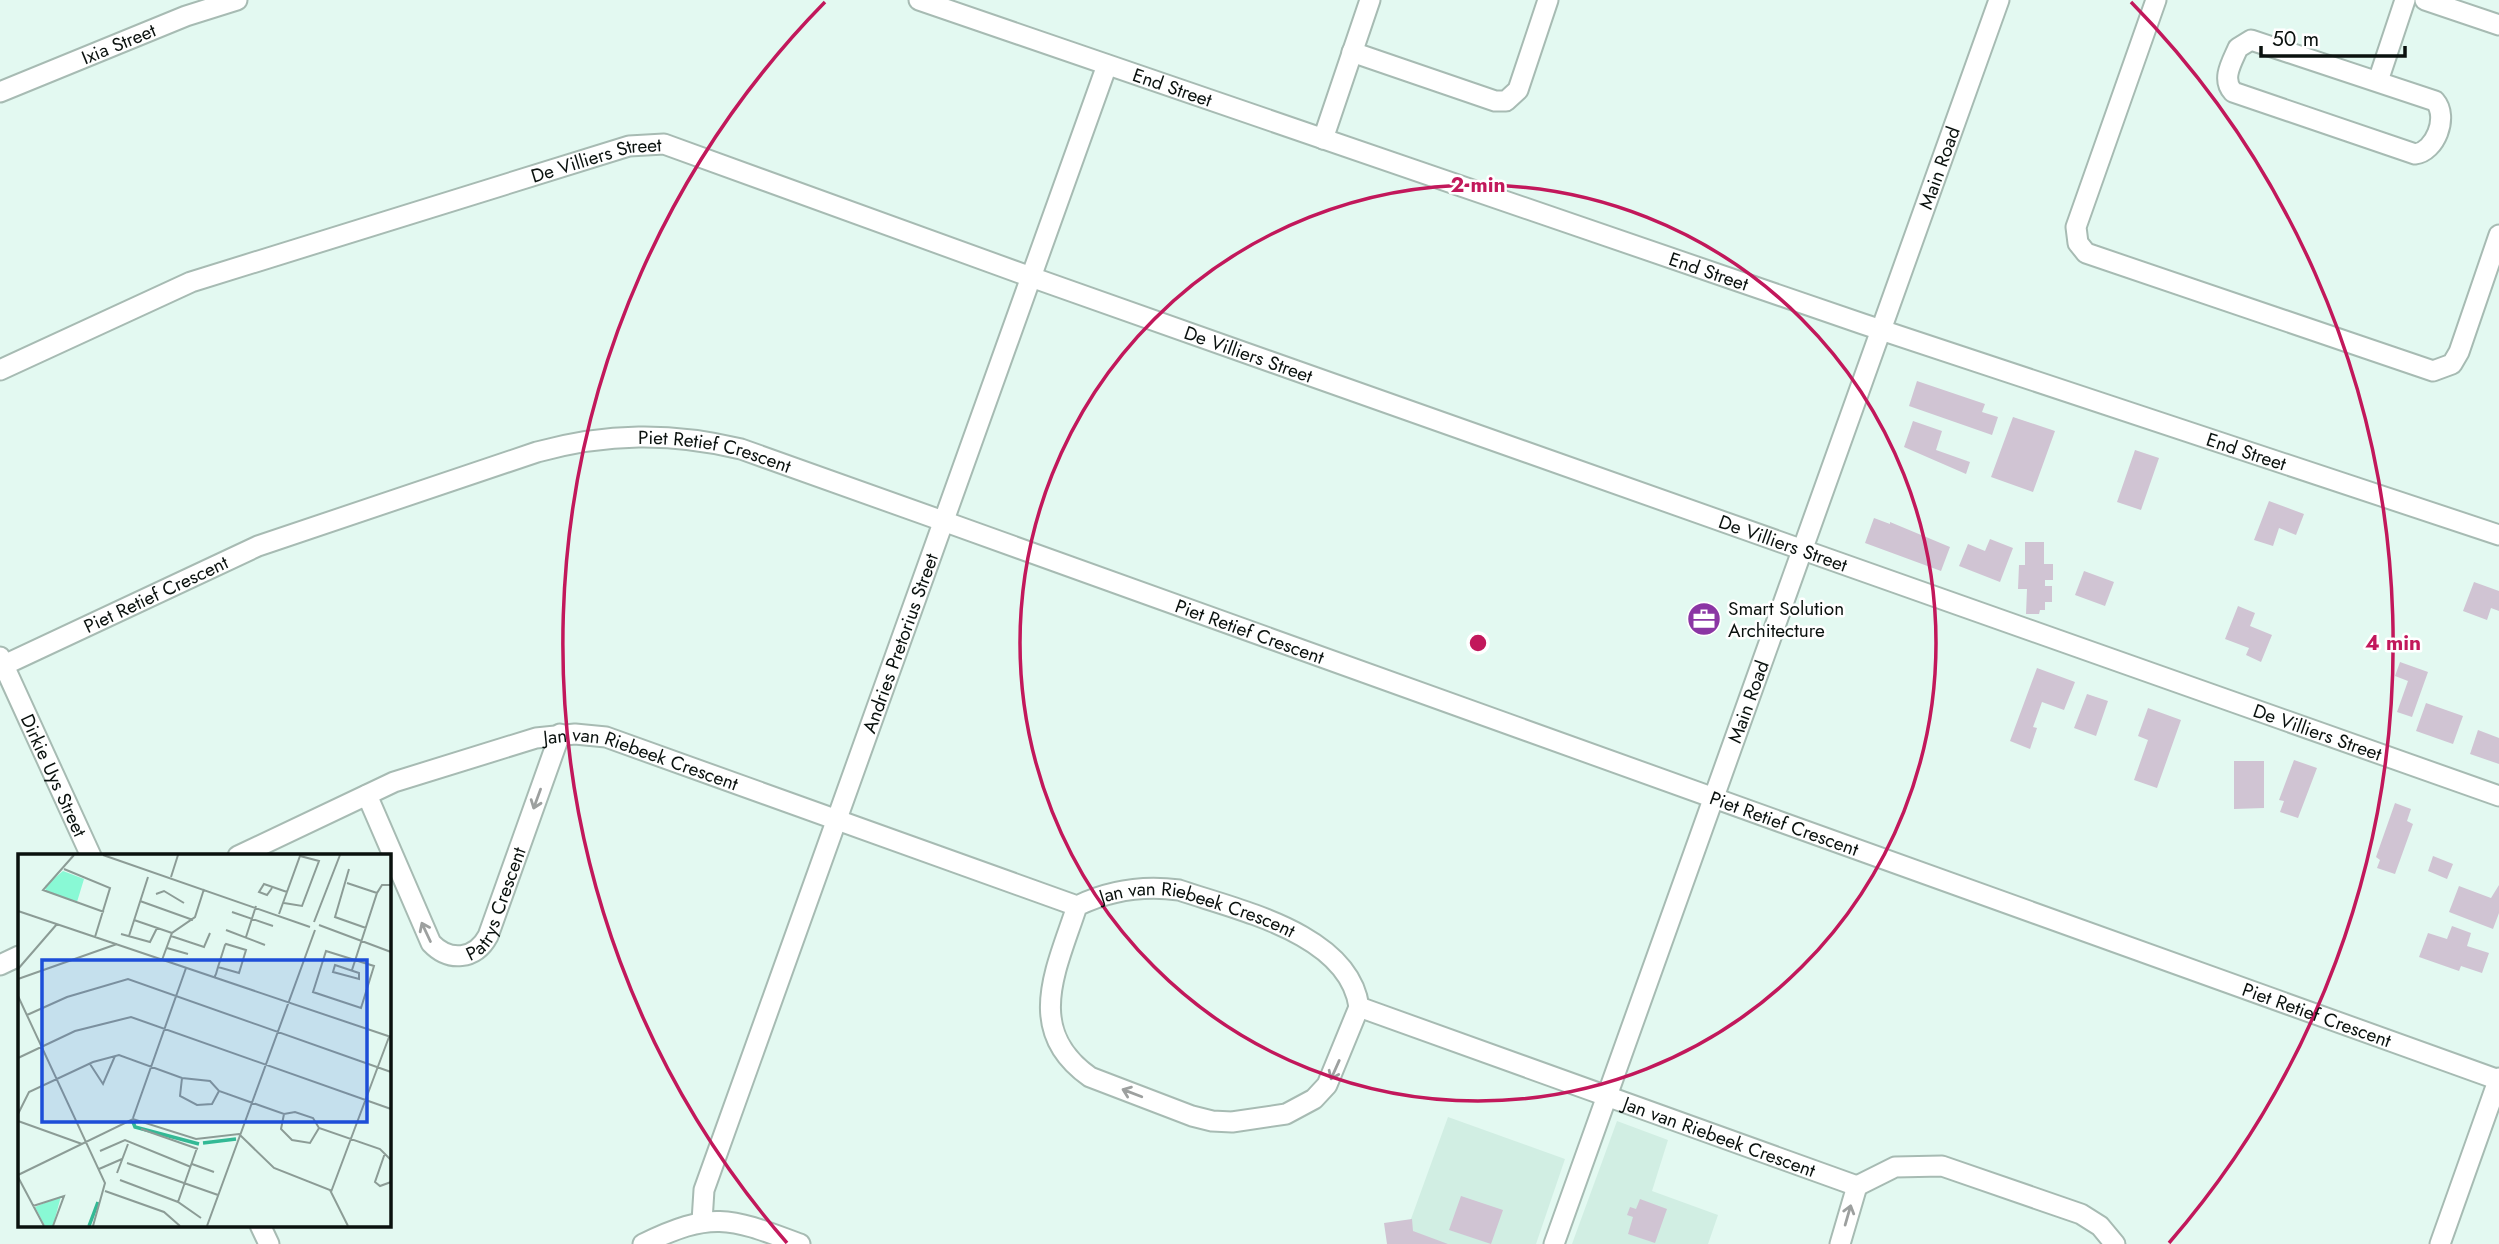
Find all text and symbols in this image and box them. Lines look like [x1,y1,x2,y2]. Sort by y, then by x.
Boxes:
scale bar [2261,14,2404,58]
street label: Ixia Street [78,17,160,71]
text: 50 m [2272,24,2319,54]
street label: End Street [1129,61,1216,114]
street label: Main Road [1912,123,1967,213]
street label: De Villiers Street [527,131,663,190]
text: 2 min [1450,170,1506,200]
street label: End Street [1665,245,1752,298]
street label: De Villiers Street [1180,319,1317,390]
street label: Piet Retief Crescent [638,424,795,480]
street label: End Street [2203,426,2290,478]
street label: De Villiers Street [1715,508,1851,579]
street label: Piet Retief Crescent [79,549,233,640]
street label: Andries Pretorius Street [856,549,945,737]
street label: Piet Retief Crescent [1171,592,1328,671]
place label: Smart Solution Architecture [1728,595,1844,644]
office icon: Smart Solution Architecture [1685,600,1723,638]
text: 4 min [2365,628,2421,658]
centre of rings [1466,631,1490,655]
street label: Main Road [1721,657,1776,747]
street label: De Villiers Street [2249,697,2386,768]
street label: Dirkie Uys Street [14,710,94,842]
street label: Jan van Riebeek Crescent [539,721,742,797]
street label: Piet Retief Crescent [1706,785,1863,863]
one-way arrow [530,787,542,809]
street label: Patrys Crescent [461,843,533,968]
inset map [18,854,390,1226]
street label: Jan van Riebeek Crescent [1093,875,1300,944]
one-way arrow [419,922,432,943]
street label: Piet Retief Crescent [2239,976,2395,1054]
one-way arrow [1328,1059,1341,1081]
one-way arrow [1121,1086,1143,1098]
street label: Jan van Riebeek Crescent [1617,1089,1820,1184]
one-way arrow [1843,1204,1856,1226]

